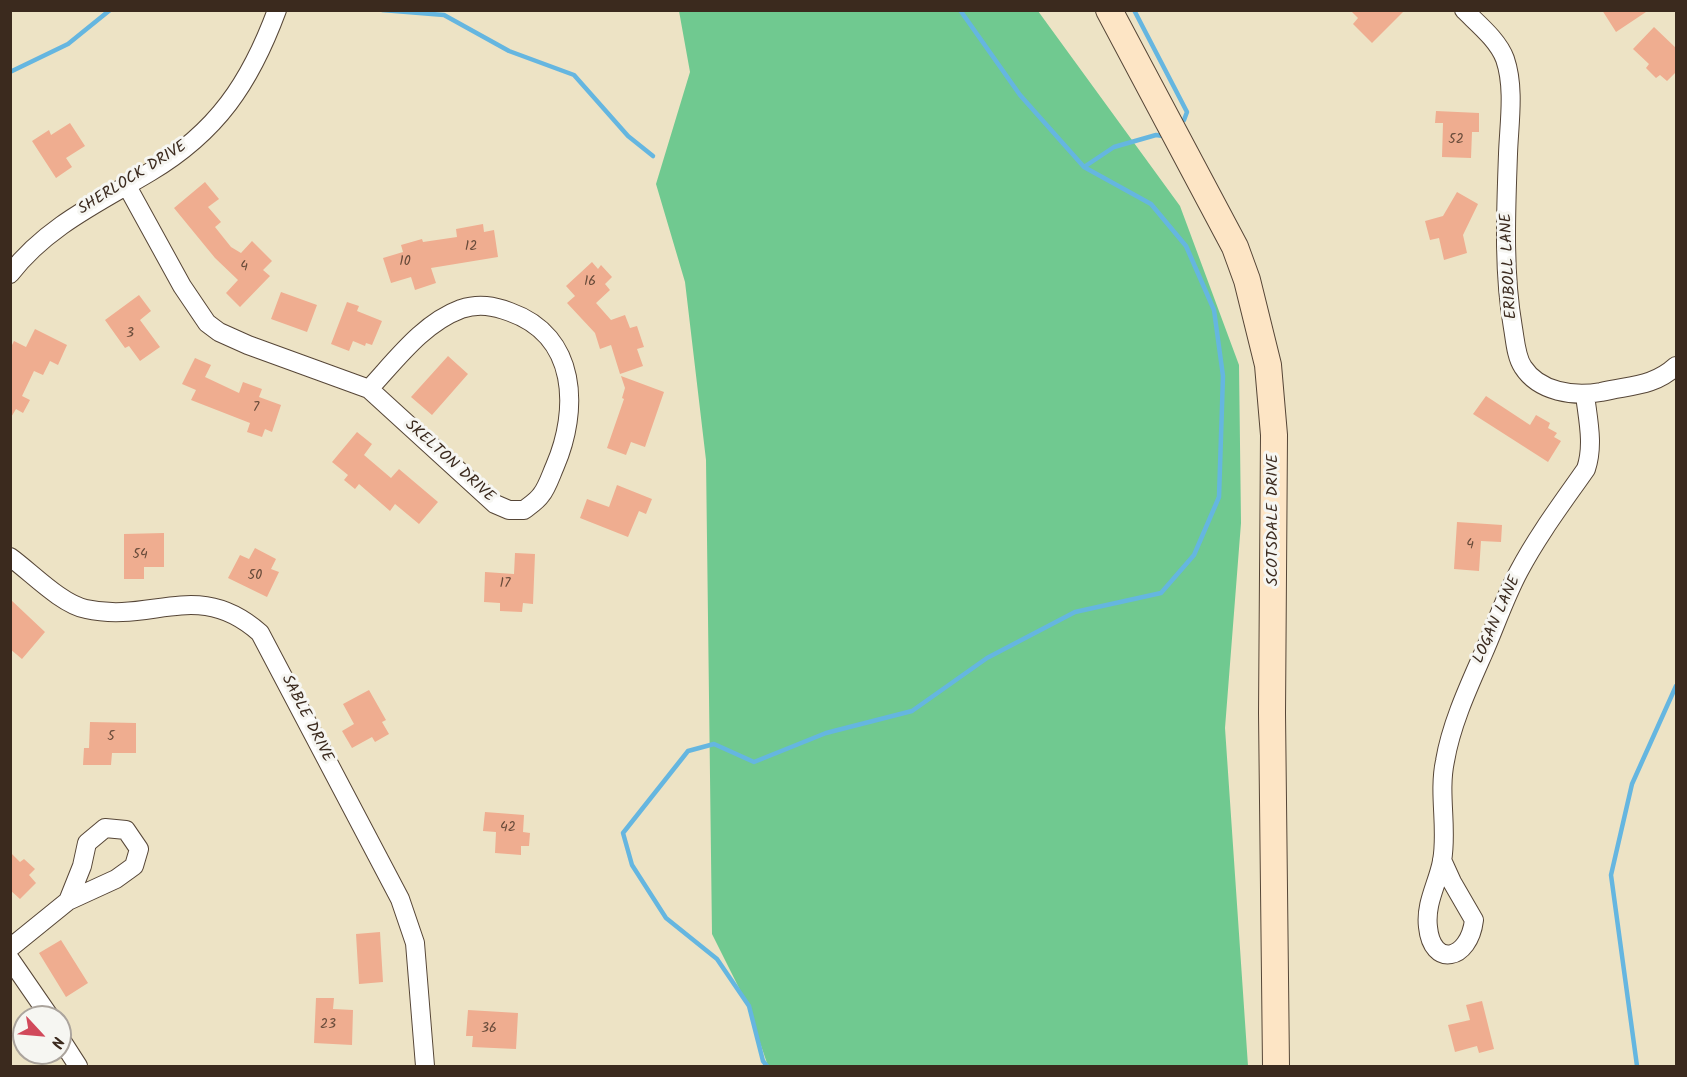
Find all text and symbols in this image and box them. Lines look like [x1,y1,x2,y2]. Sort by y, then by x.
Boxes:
house number: 52 [1448,133,1464,149]
street label: SHERLOCK DRIVE [75,138,191,220]
street label: ERIBOLL LANE [1498,212,1522,320]
house number: 12 [465,240,477,256]
house number: 10 [399,255,411,271]
house number: 4 [240,260,248,276]
house number: 16 [584,275,596,291]
house number: 3 [126,327,134,343]
house number: 7 [253,401,259,417]
street label: SKELTON DRIVE [400,417,498,507]
street label: SCOTSDALE DRIVE [1264,454,1284,586]
house number: 4 [1466,538,1474,554]
house number: 54 [132,548,148,564]
house number: 50 [248,569,262,585]
street label: LOGAN LANE [1470,573,1526,667]
house number: 17 [500,577,510,593]
street label: SABLE DRIVE [276,672,336,766]
house number: 5 [107,730,115,746]
house number: 42 [500,821,516,837]
north arrow [12,1005,72,1065]
house number: 23 [320,1018,336,1034]
house number: 36 [481,1022,497,1038]
text: N [43,1032,70,1052]

